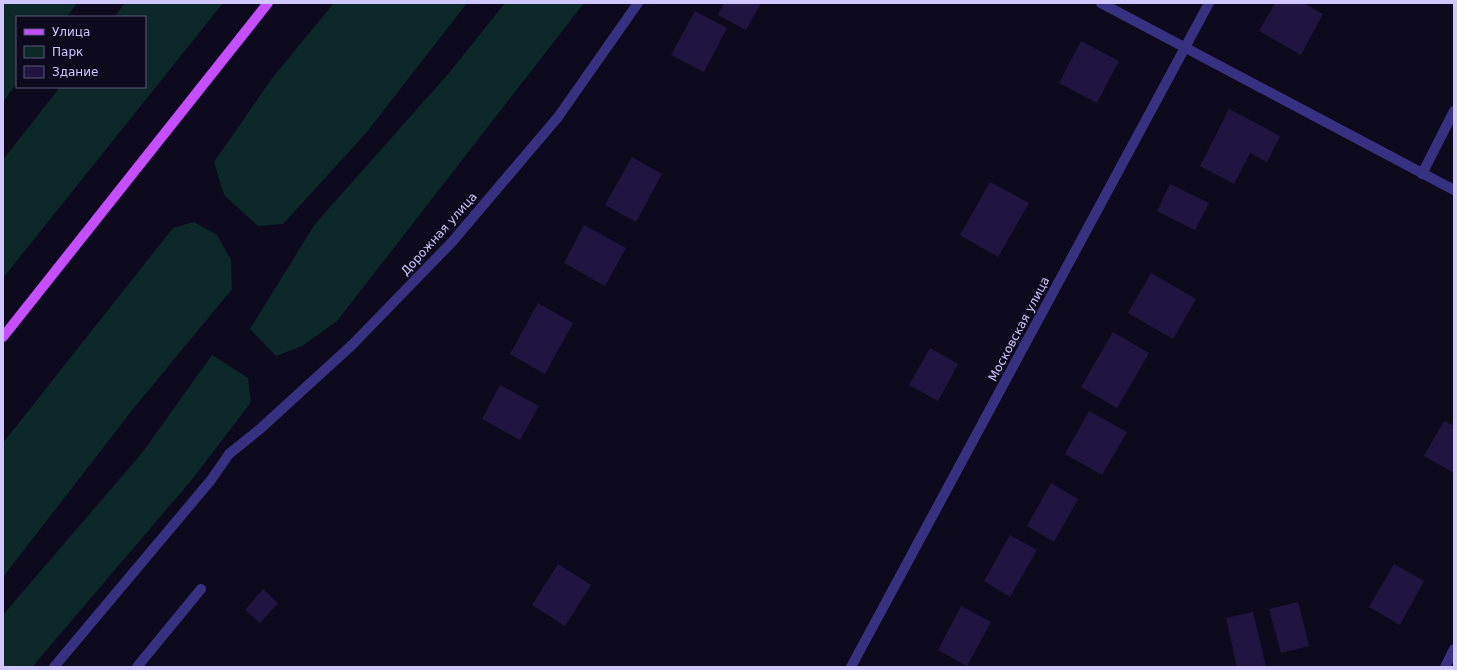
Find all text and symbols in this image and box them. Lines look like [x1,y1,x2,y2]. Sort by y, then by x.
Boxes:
legend [16,16,146,88]
text: Улица [52,25,90,39]
text: Парк [52,45,83,59]
text: Здание [52,65,98,79]
street label: Дорожная улица [398,190,480,278]
street label: Московская улица [986,274,1052,384]

